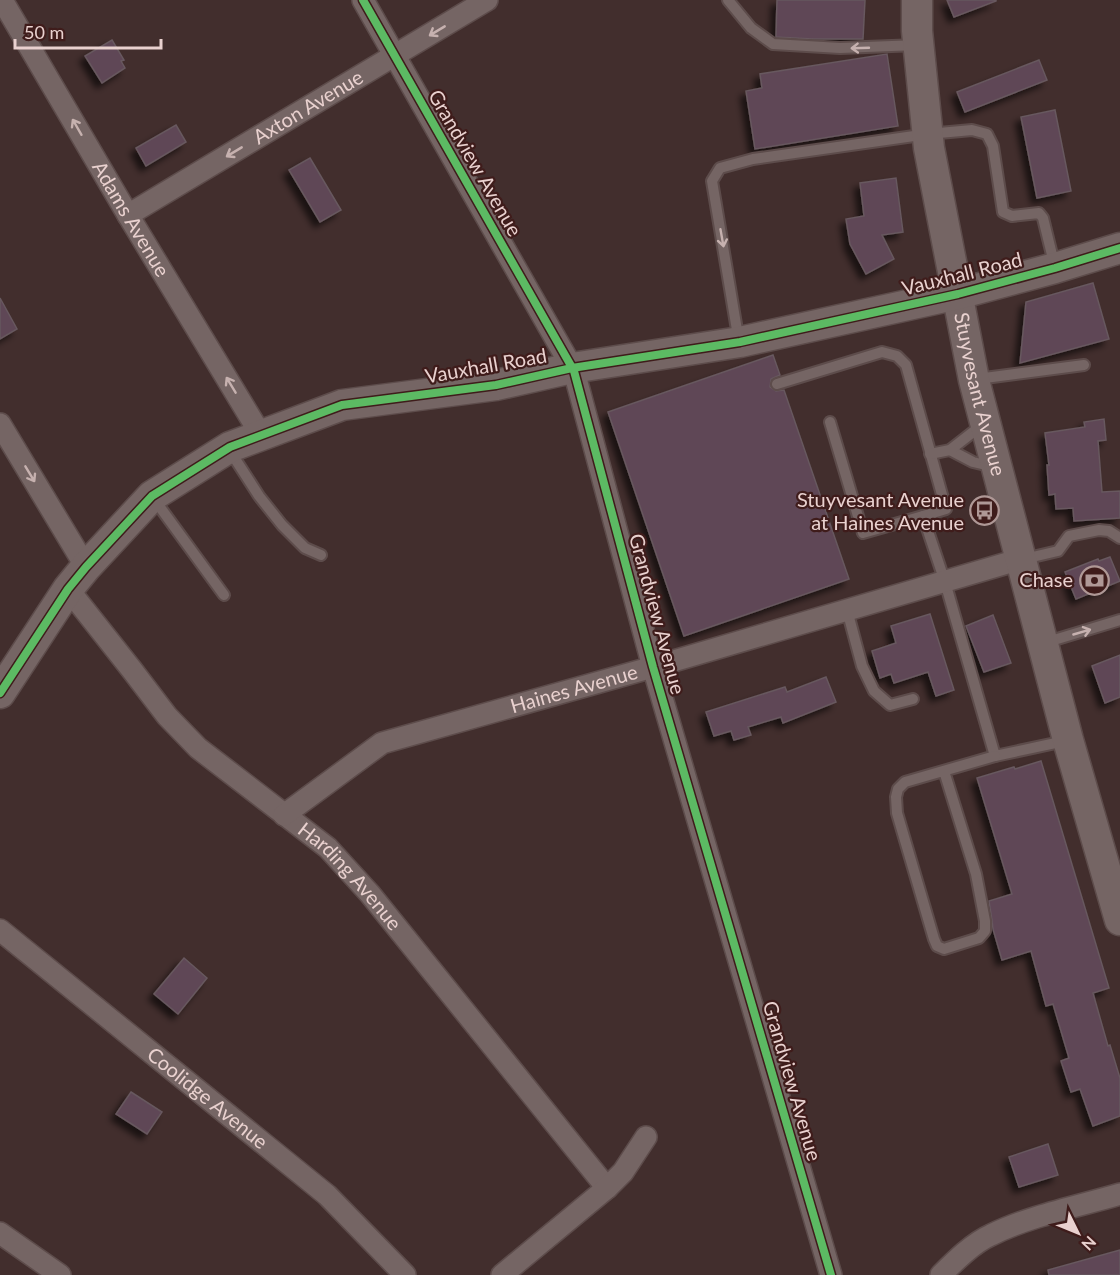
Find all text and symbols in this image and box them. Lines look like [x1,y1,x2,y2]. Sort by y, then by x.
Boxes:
scale bar [15,12,160,50]
text: 50 m [24,21,64,43]
one-way arrow [429,25,446,37]
one-way arrow [850,42,870,53]
street label: Axton Avenue [248,64,367,148]
street label: Grandview Avenue [424,85,528,240]
one-way arrow [71,119,82,137]
one-way arrow [226,147,243,159]
street label: Adams Avenue [88,156,175,281]
one-way arrow [717,228,728,248]
street label: Vauxhall Road [899,246,1024,300]
street label: Stuyvesant Avenue [950,310,1012,478]
street label: Vauxhall Road [423,343,549,388]
one-way arrow [224,377,236,394]
one-way arrow [24,465,36,482]
place label: Stuyvesant Avenue at Haines Avenue [797,487,964,534]
bus stop icon: Stuyvesant Avenue at Haines Avenue [969,495,1001,527]
street label: Grandview Avenue [625,531,691,697]
bank icon: Chase [1078,564,1110,596]
place label: Chase [1019,567,1073,591]
one-way arrow [1072,626,1091,637]
street label: Haines Avenue [507,659,640,717]
street label: Harding Avenue [294,817,407,935]
street label: Grandview Avenue [759,998,827,1164]
street label: Coolidge Avenue [143,1041,273,1153]
north arrow [1048,1203,1108,1263]
text: N [1078,1233,1100,1255]

